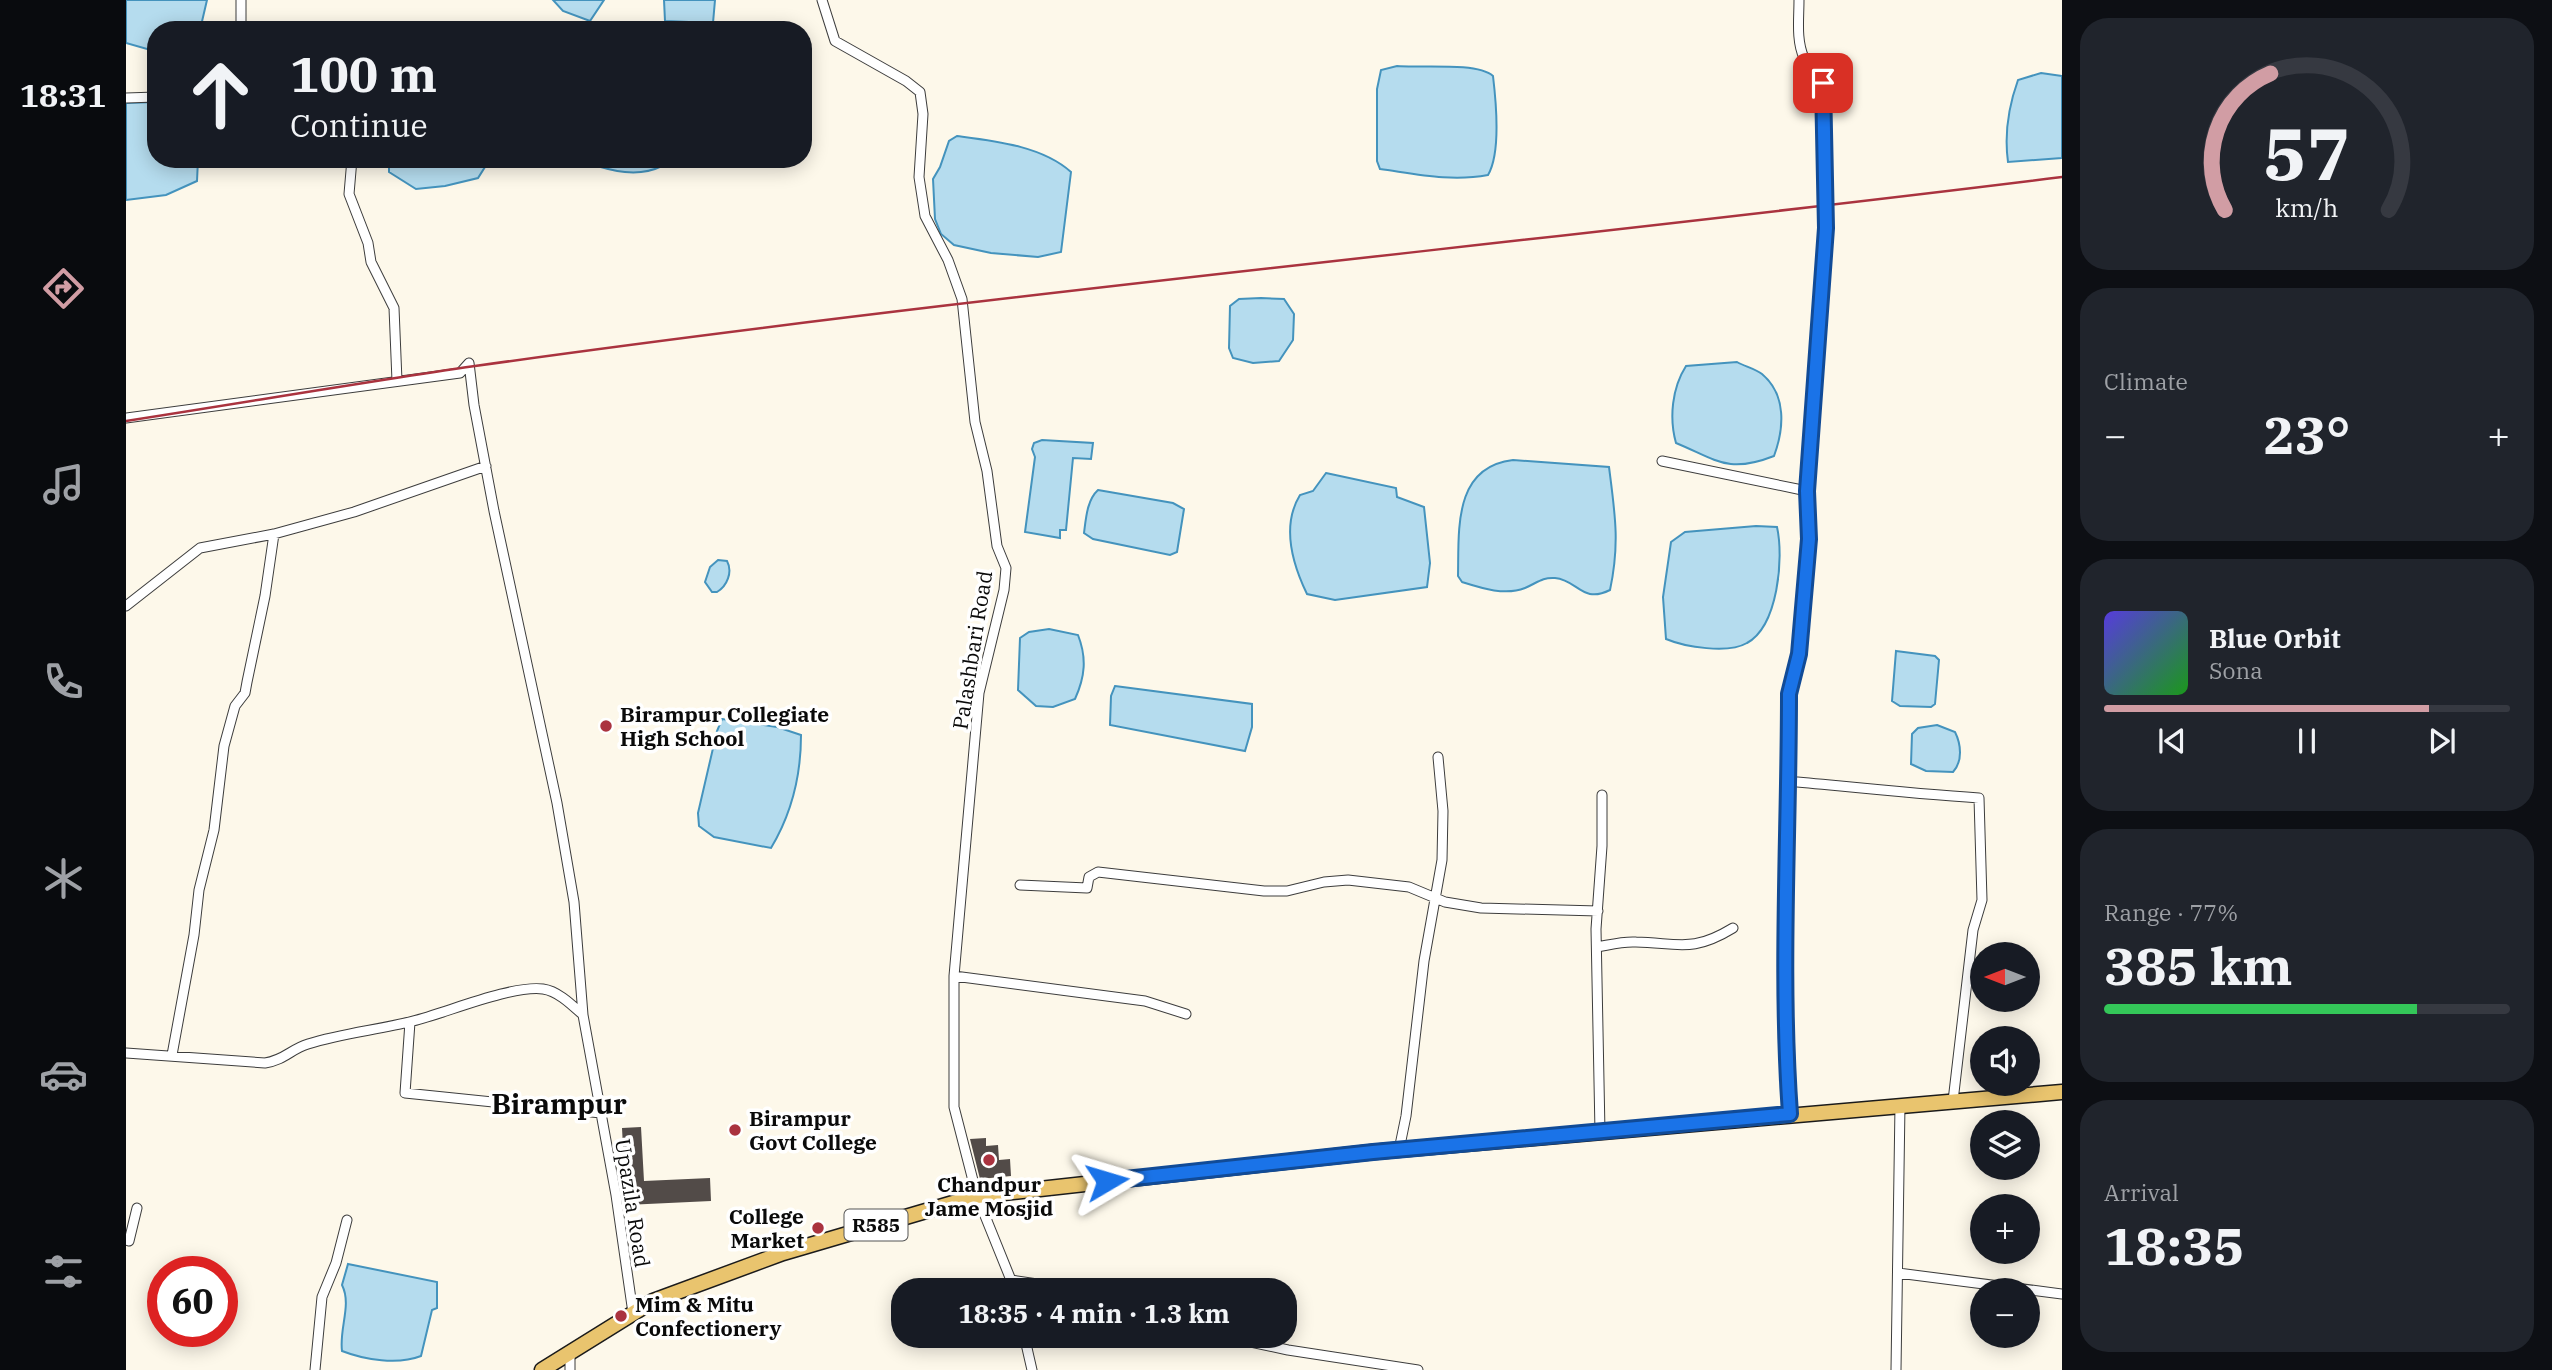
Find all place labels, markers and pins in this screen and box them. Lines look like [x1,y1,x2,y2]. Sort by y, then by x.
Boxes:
pin [1793,53,1853,113]
place label: Birampur Collegiate High School [620,700,829,752]
marker: Birampur Collegiate High School [598,718,614,734]
place label: Birampur Govt College [749,1104,877,1156]
marker: Birampur Govt College [727,1122,743,1138]
marker: Chandpur Jame Mosjid [981,1152,997,1168]
place label: Chandpur Jame Mosjid [925,1170,1053,1222]
place label: College Market [729,1202,804,1254]
marker: College Market [810,1220,826,1236]
place label: Mim & Mitu Confectionery [635,1290,782,1342]
marker: Mim & Mitu Confectionery [613,1308,629,1324]

